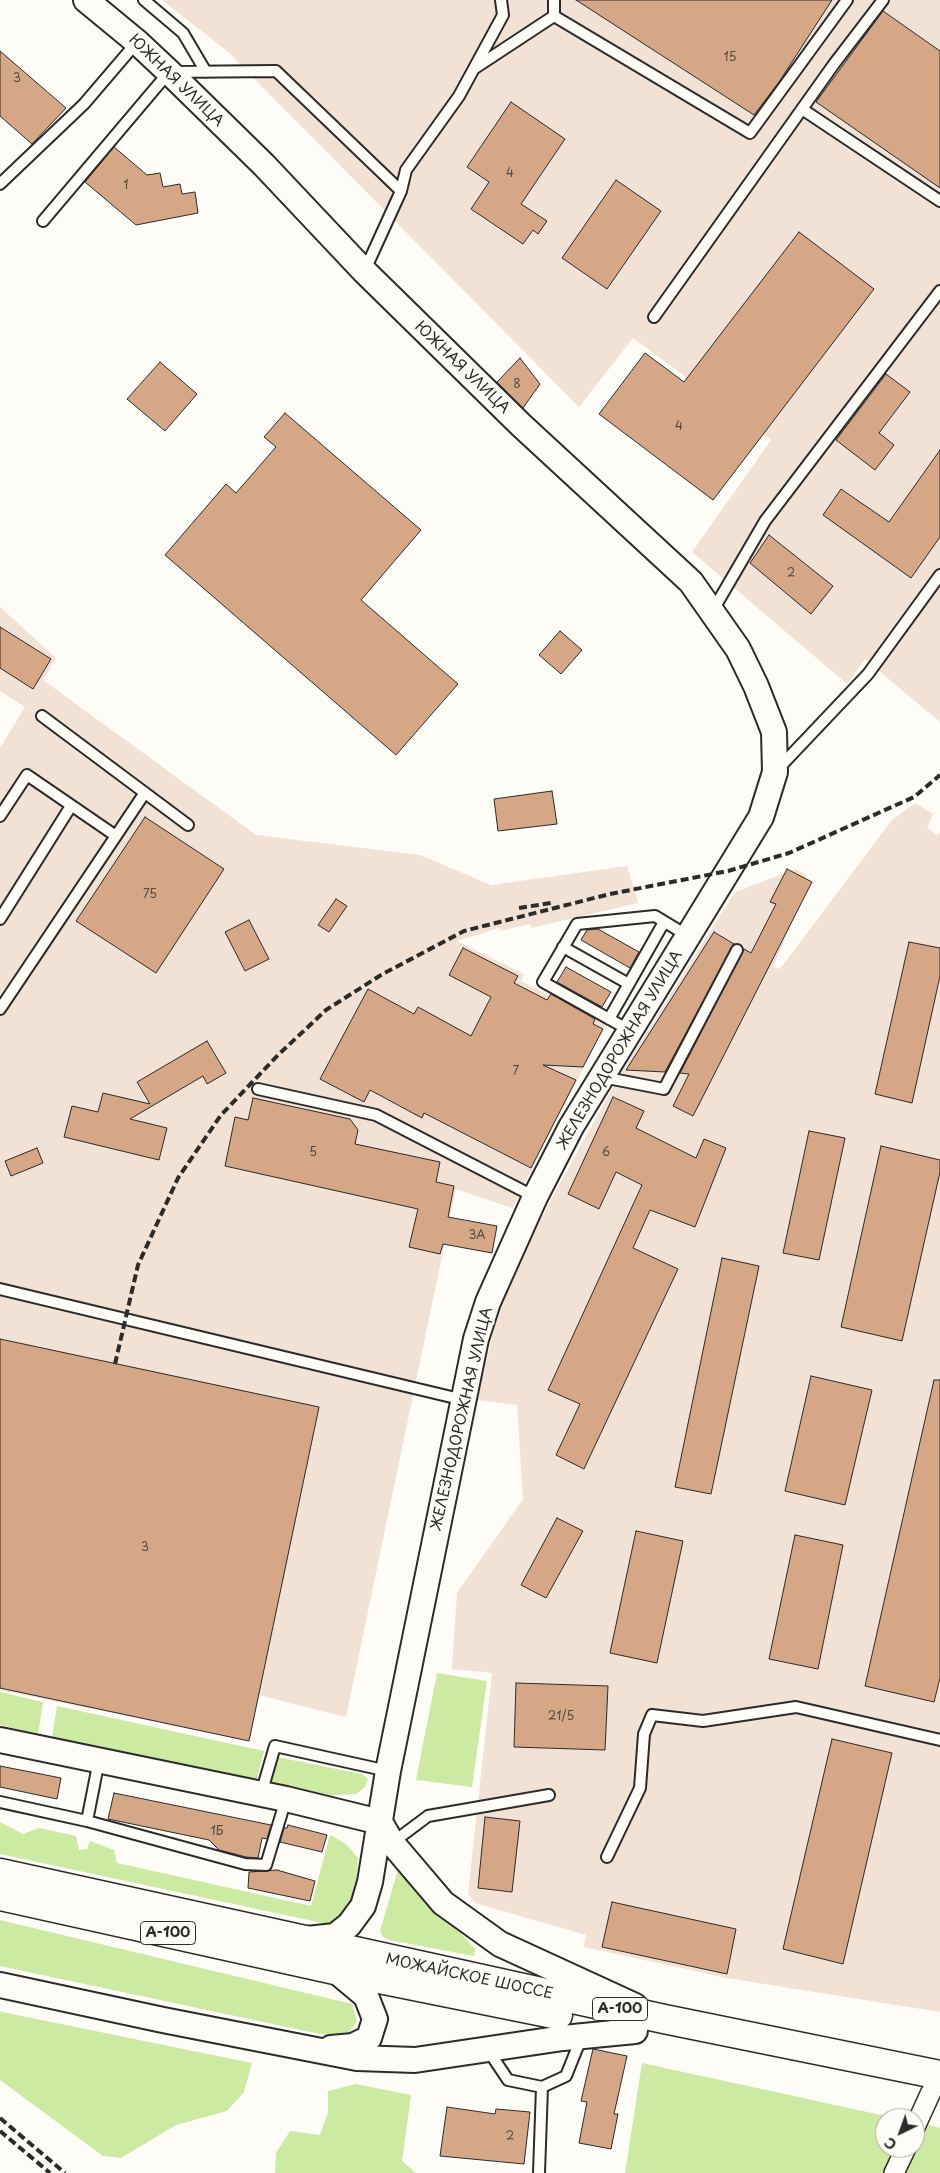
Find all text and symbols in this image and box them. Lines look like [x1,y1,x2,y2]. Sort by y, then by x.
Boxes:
street label: ЮЖНАЯ УЛИЦА [125,31,227,131]
house number: 15 [723,51,737,65]
house number: 3 [13,72,21,86]
house number: 4 [506,167,514,181]
house number: 1 [123,179,129,193]
street label: ЮЖНАЯ УЛИЦА [411,318,513,418]
house number: 8 [513,378,521,392]
house number: 4 [675,420,683,434]
house number: 2 [787,567,795,581]
house number: 75 [143,888,157,902]
street label: ЖЕЛЕЗНОДОРОЖНАЯ УЛИЦА [553,947,687,1153]
house number: 7 [513,1065,519,1079]
house number: 5 [309,1146,317,1160]
house number: 6 [602,1146,610,1160]
house number: 3А [468,1229,486,1243]
street label: ЖЕЛЕЗНОДОРОЖНАЯ УЛИЦА [428,1306,496,1532]
house number: 3 [141,1541,149,1555]
house number: 21/5 [548,1710,574,1724]
house number: 1Б [210,1825,224,1839]
road number: А-100 [140,1922,196,1945]
street label: МОЖАЙСКОЕ ШОССЕ [384,1950,554,2004]
road number: А-100 [592,1998,648,2020]
north arrow [875,2108,925,2158]
house number: 2 [506,2130,514,2144]
text: С [879,2132,901,2155]

